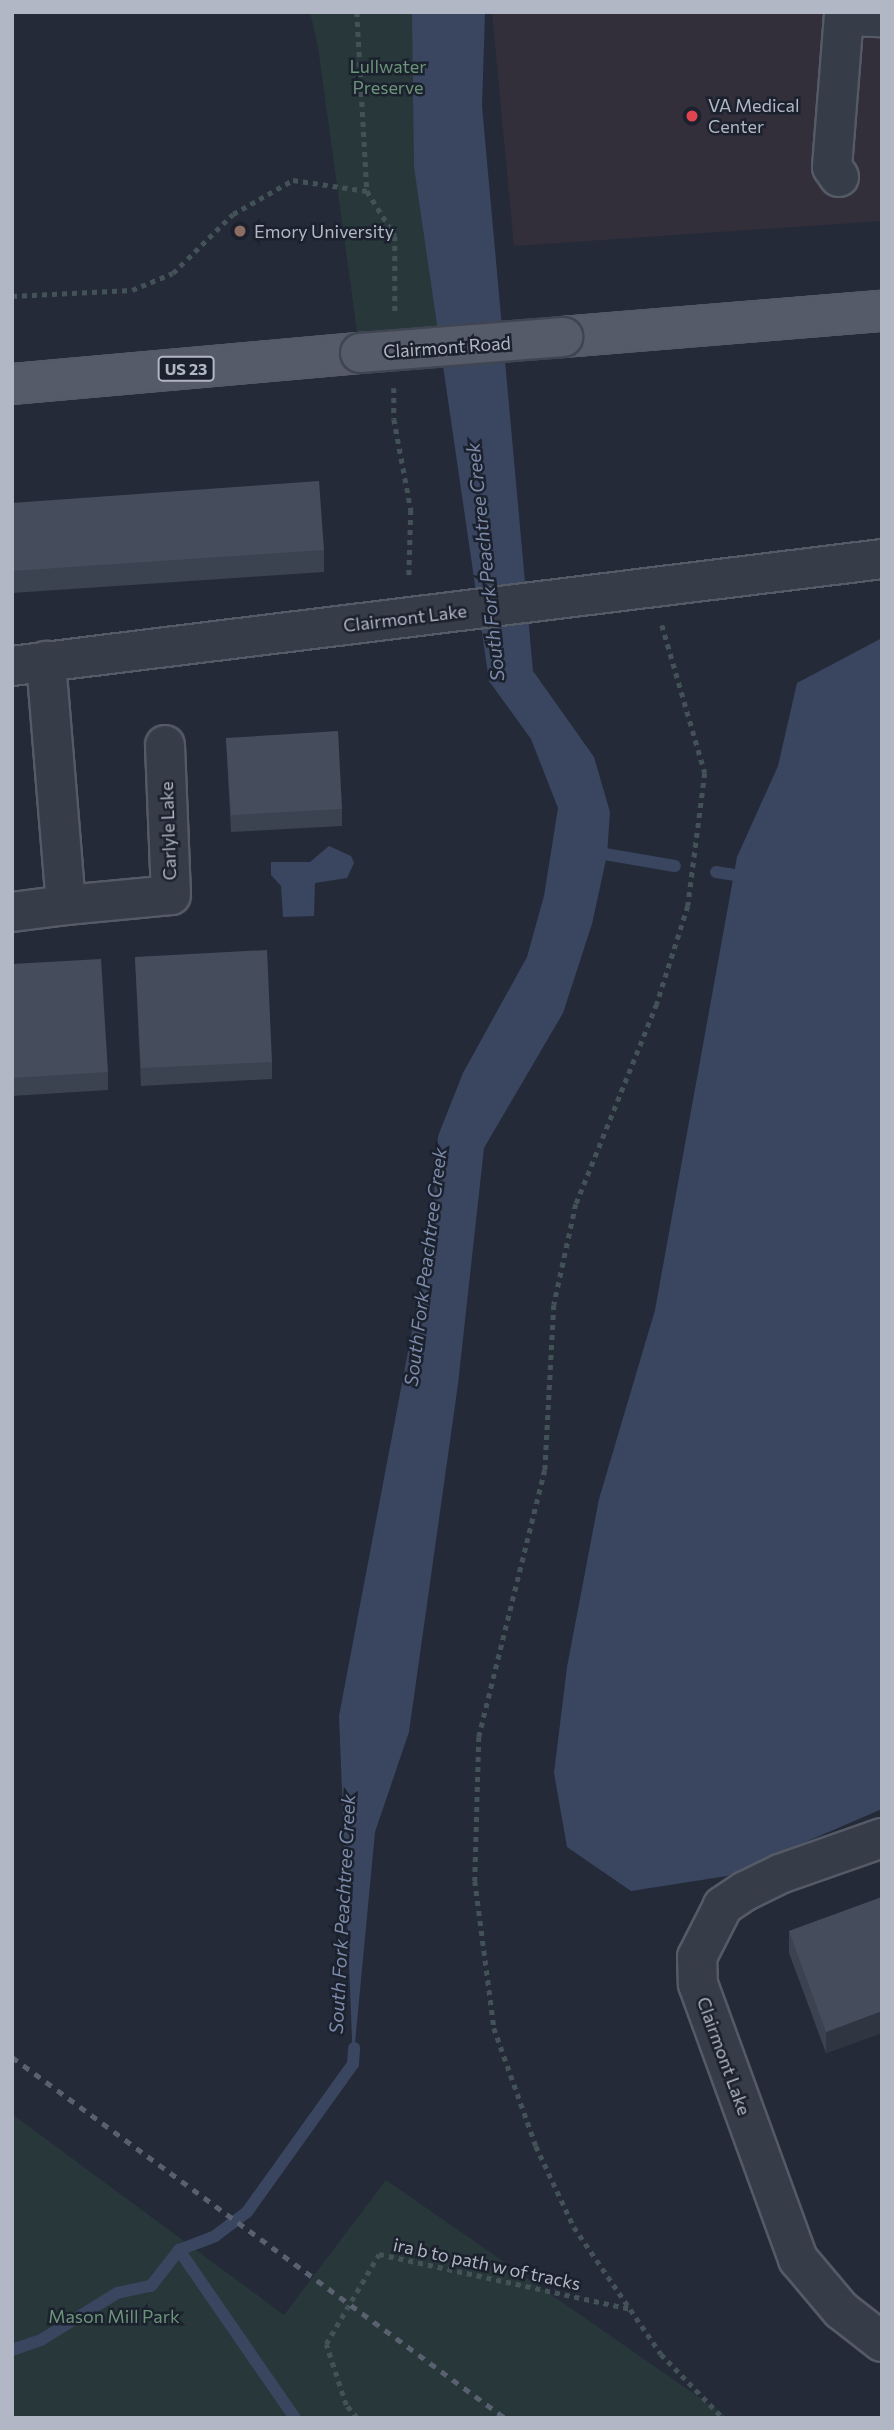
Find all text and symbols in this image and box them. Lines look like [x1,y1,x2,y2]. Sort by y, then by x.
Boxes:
park label: Lullwater Preserve [349,56,427,98]
place label: VA Medical Center [708,95,800,138]
marker: VA Medical Center [682,106,702,126]
place label: Emory University [254,220,394,242]
marker: Emory University [232,223,248,239]
street label: Clairmont Road [383,332,511,362]
road number: US 23 [156,356,216,382]
water label: South Fork Peachtree Creek [461,441,509,683]
street label: Clairmont Lake [342,600,468,636]
street label: Carlyle Lake [155,781,181,881]
water label: South Fork Peachtree Creek [399,1147,451,1387]
water label: South Fork Peachtree Creek [324,1794,360,2034]
street label: Clairmont Lake [693,1994,755,2118]
street label: ira b to path w of tracks [391,2234,583,2294]
park label: Mason Mill Park [48,2305,180,2327]

